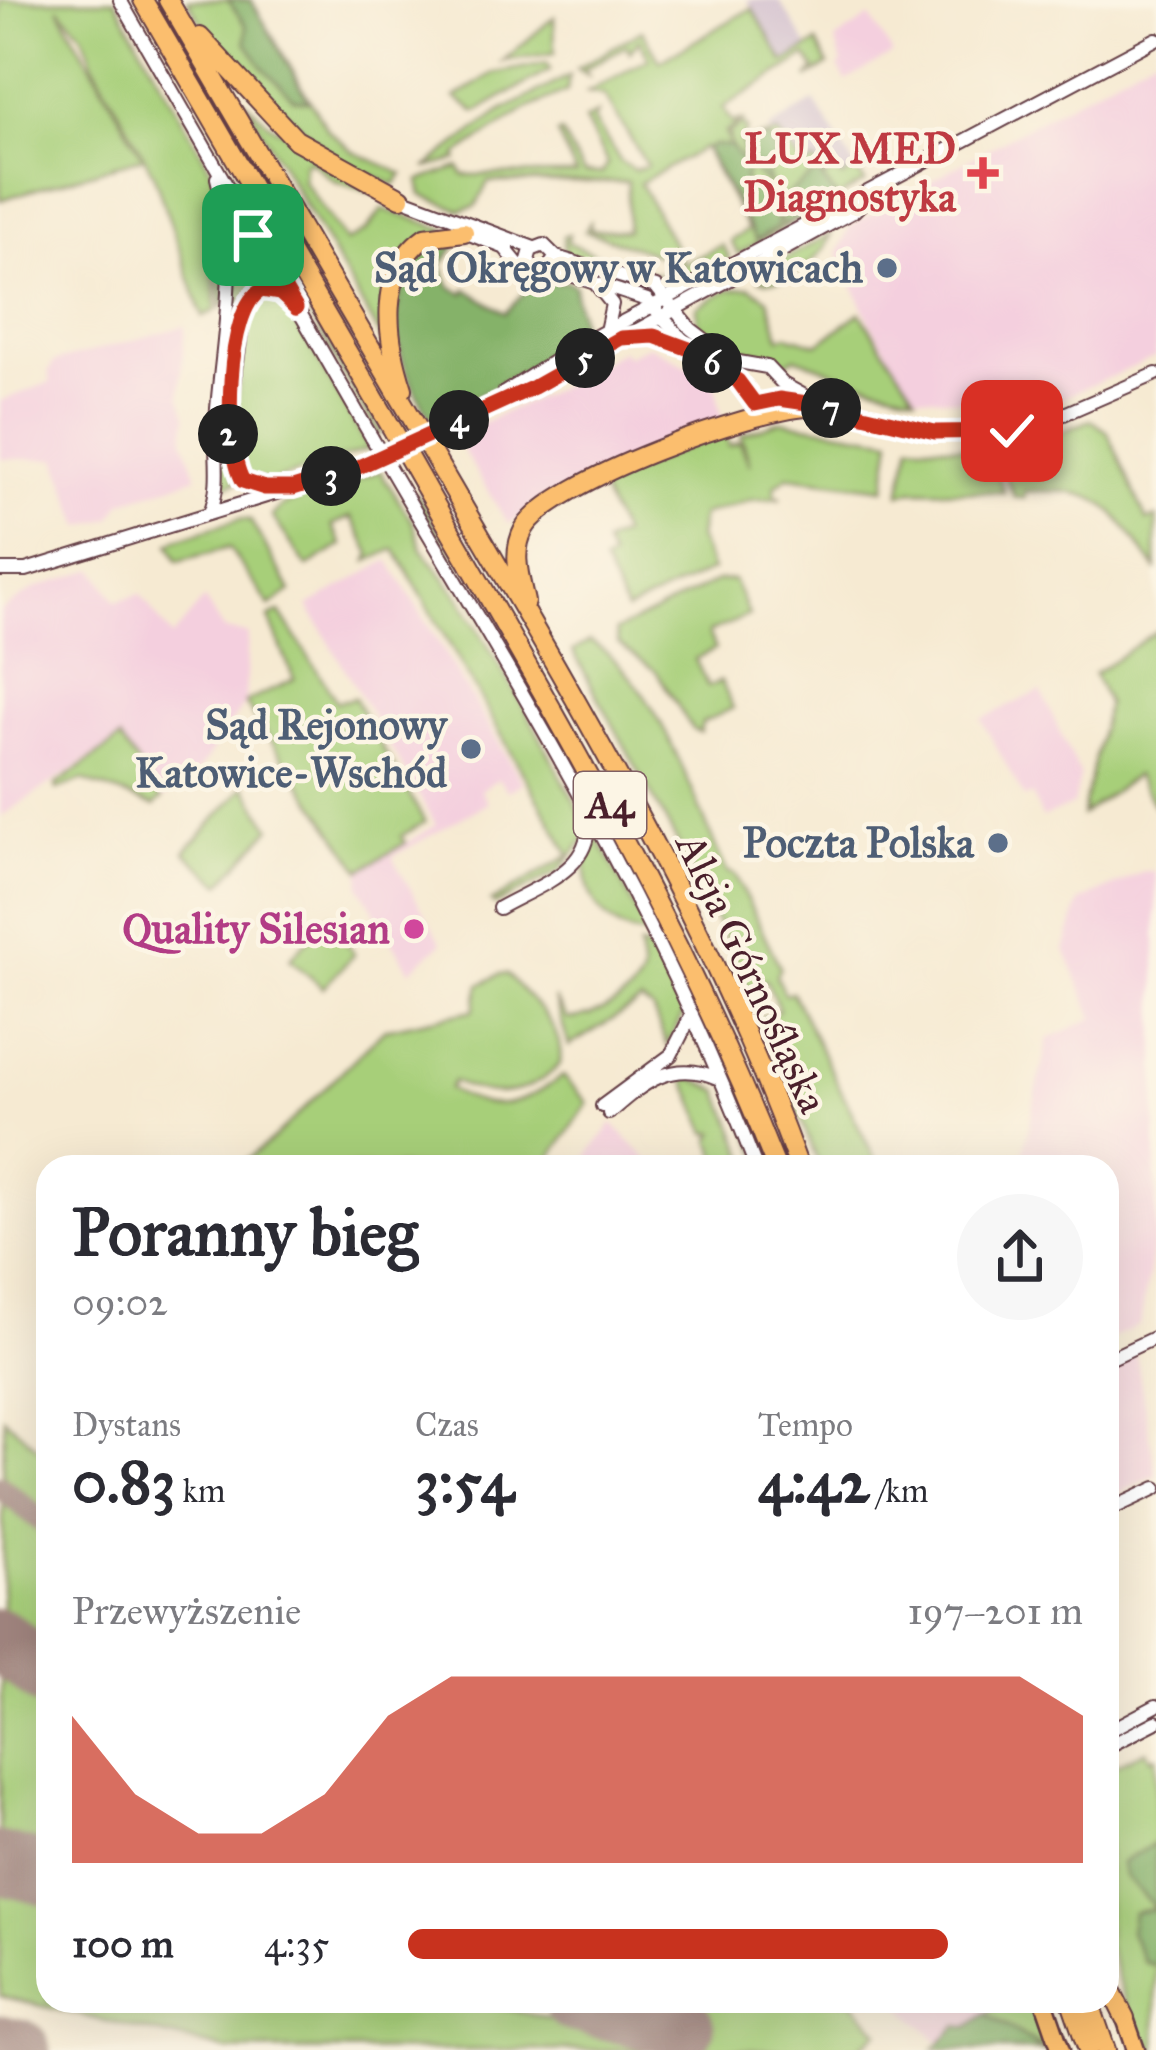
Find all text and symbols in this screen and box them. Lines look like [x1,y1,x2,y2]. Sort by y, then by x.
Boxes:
place label: LUX MED Diagnostyka [743,123,957,223]
marker: LUX MED Diagnostyka [967,157,999,189]
pin [202,184,304,286]
icon: arrive [220,202,286,268]
place label: Sąd Okręgowy w Katowicach [374,242,864,294]
marker: Sąd Okręgowy w Katowicach [874,255,900,281]
pin: 5 [555,328,615,388]
pin: 6 [682,333,742,393]
text: 5 [577,338,593,378]
text: 6 [704,343,720,383]
pin: 7 [801,378,861,438]
pin [961,380,1063,482]
text: 7 [822,388,840,428]
pin: 4 [429,390,489,450]
icon: check [979,398,1045,464]
text: 4 [450,400,468,440]
pin: 2 [198,404,258,464]
text: 2 [220,414,236,454]
pin: 3 [301,446,361,506]
text: 3 [324,456,338,496]
place label: Sąd Rejonowy Katowice-Wschód [135,699,448,799]
marker: Sąd Rejonowy Katowice-Wschód [458,736,484,762]
road number: A4 [574,772,646,838]
place label: Poczta Polska [743,817,975,869]
street label: Aleja Górnośląska [664,823,840,1121]
marker: Poczta Polska [985,830,1011,856]
place label: Quality Silesian [122,903,390,955]
marker: Quality Silesian [401,916,427,942]
text: Poranny bieg [72,1192,418,1273]
button: share [957,1194,1083,1320]
text: 09:02 [72,1278,167,1326]
text: Dystans [72,1405,181,1445]
text: Czas [415,1405,479,1445]
text: Tempo [758,1405,853,1445]
text: 0.83 [72,1445,175,1518]
text: 3:54 [415,1445,514,1518]
text: 4:42 [758,1445,870,1518]
text: km [175,1471,225,1511]
text: /km [870,1471,929,1511]
text: Przewyższenie [72,1587,301,1635]
text: 197–201 m [908,1587,1083,1635]
text: 100 m [72,1920,174,1968]
text: 4:35 [264,1920,329,1968]

